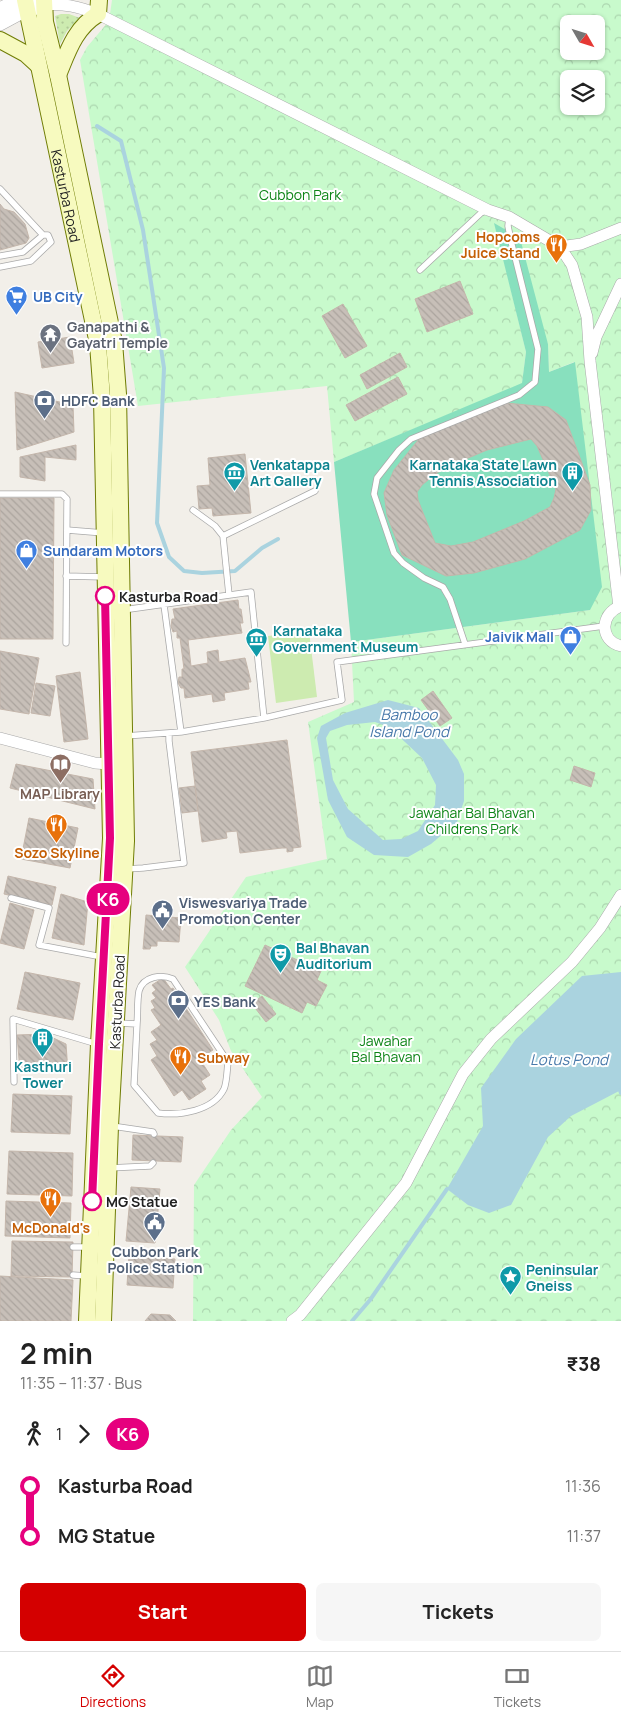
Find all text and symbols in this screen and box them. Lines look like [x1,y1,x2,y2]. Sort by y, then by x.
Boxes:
north arrow [560,15,605,60]
map controls [560,15,605,115]
button: layers [560,70,605,115]
street label: Kasturba Road [47,147,86,244]
park label: Cubbon Park [259,185,342,204]
place label: Hopcoms Juice Stand [461,227,540,262]
restaurant icon: Hopcoms Juice Stand [544,232,568,263]
supermarket icon: UB City [5,284,29,315]
place label: UB City [33,287,83,306]
place label: Ganapathi & Gayatri Temple [67,317,168,352]
temple icon: Ganapathi & Gayatri Temple [39,322,63,353]
bank icon: HDFC Bank [33,388,57,419]
place label: HDFC Bank [61,391,135,410]
place label: Venkatappa Art Gallery [250,455,330,490]
place label: Karnataka State Lawn Tennis Association [409,455,557,490]
museum icon: Venkatappa Art Gallery [222,460,246,491]
building icon: Karnataka State Lawn Tennis Association [561,460,585,491]
shop icon: Sundaram Motors [15,538,39,569]
place label: Sundaram Motors [43,541,163,560]
marker: Kasturba Road [95,586,115,606]
place label: Kasturba Road [119,587,218,606]
place label: Karnataka Government Museum [273,621,418,656]
shop icon: Jaivik Mall [558,624,582,655]
museum icon: Karnataka Government Museum [245,626,269,657]
place label: Jaivik Mall [485,627,554,646]
water label: Bamboo Island Pond [369,704,451,742]
library icon: MAP Library [48,753,72,784]
place label: MAP Library [20,784,100,803]
park label: Jawahar Bal Bhavan Childrens Park [409,803,535,838]
restaurant icon: Sozo Skyline [45,812,69,843]
place label: Sozo Skyline [14,843,100,862]
line badge: K6 [86,883,130,915]
text: K6 [97,887,119,911]
place label: Viswesvariya Trade Promotion Center [179,893,307,928]
public building icon: Viswesvariya Trade Promotion Center [151,898,175,929]
place label: Bal Bhavan Auditorium [296,938,372,973]
theatre icon: Bal Bhavan Auditorium [268,943,292,974]
street label: Kasturba Road [105,954,129,1050]
bank icon: YES Bank [166,989,190,1020]
place label: YES Bank [194,992,256,1011]
building icon: Kasthuri Tower [31,1026,55,1057]
park label: Jawahar Bal Bhavan [351,1031,421,1066]
restaurant icon: Subway [169,1045,193,1076]
place label: Subway [197,1048,250,1067]
water label: Lotus Pond [530,1049,610,1070]
place label: Kasthuri Tower [14,1057,72,1092]
restaurant icon: McDonald's [39,1187,63,1218]
marker: MG Statue [82,1191,102,1211]
place label: MG Statue [106,1192,178,1211]
public building icon: Cubbon Park Police Station [143,1211,167,1242]
place label: McDonald's [12,1218,90,1237]
place label: Cubbon Park Police Station [107,1242,203,1277]
place label: Peninsular Gneiss [526,1260,599,1295]
place icon: Peninsular Gneiss [498,1265,522,1296]
text: 2 min [20,1334,93,1372]
text: ₹38 [567,1351,601,1377]
text: 11:35 – 11:37 · Bus [20,1372,142,1394]
icon: walk [20,1420,48,1448]
icon: forward [70,1420,98,1448]
text: K6 [116,1422,139,1446]
text: 1 [56,1423,62,1445]
text: Kasturba Road [58,1473,193,1499]
text: 11:36 [565,1475,601,1497]
text: MG Statue [58,1523,155,1549]
text: 11:37 [567,1525,601,1547]
button: Start [20,1583,306,1641]
button: Tickets [316,1583,601,1641]
tab: Directions [80,1662,146,1711]
tab: Map [306,1662,334,1711]
tab: Tickets [494,1662,541,1711]

